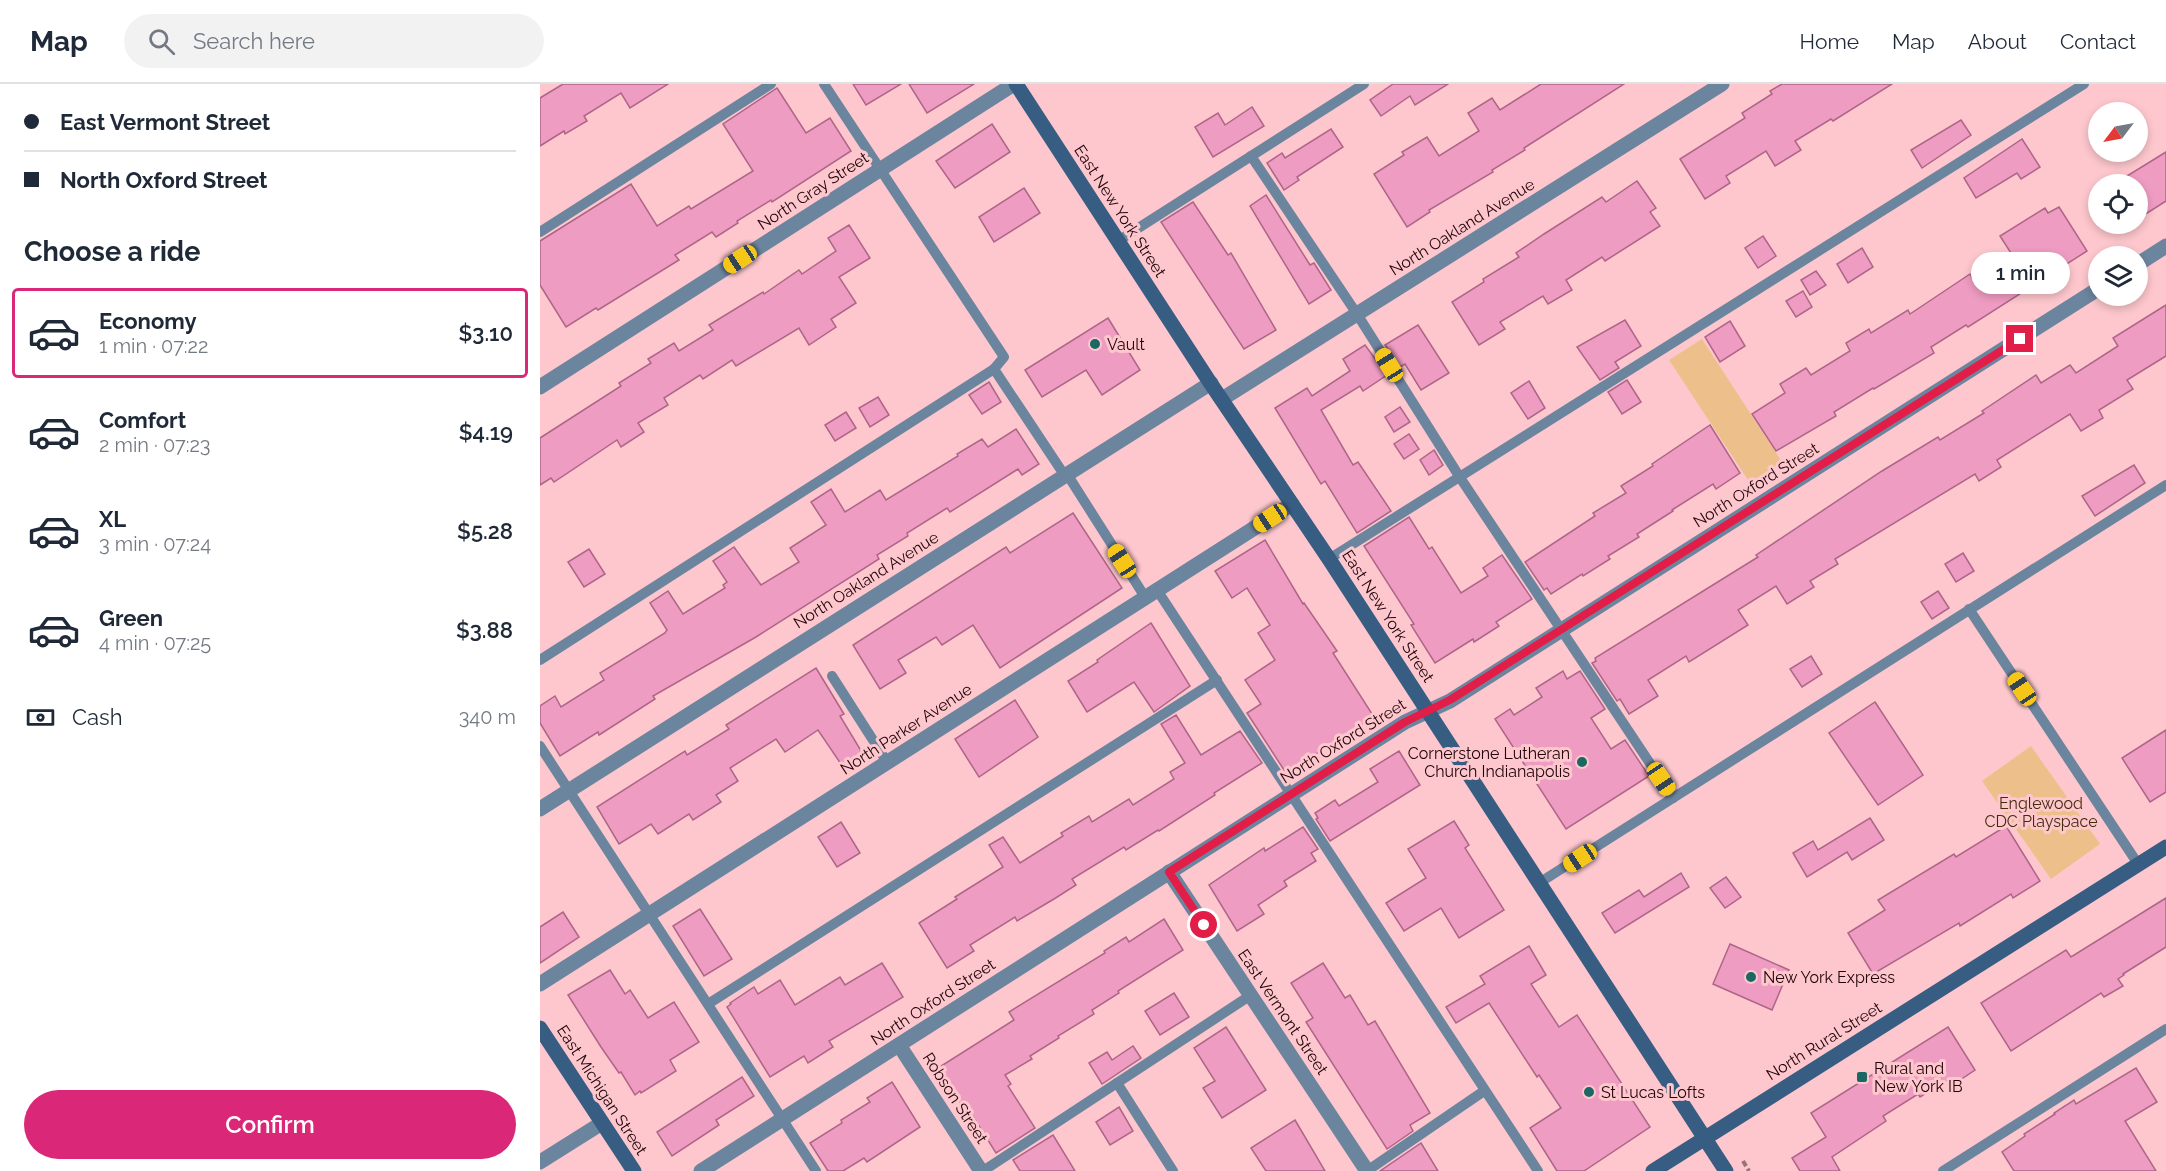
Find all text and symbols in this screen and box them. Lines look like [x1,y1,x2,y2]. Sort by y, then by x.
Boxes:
search box [124,14,544,68]
text: Map [30,25,88,58]
icon: search [145,25,178,58]
text: Search here [193,28,315,54]
text: Home [1800,29,1859,54]
text: Map [1892,29,1935,54]
text: About [1968,29,2027,54]
text: Contact [2060,29,2136,54]
north arrow [2088,102,2148,162]
map controls [2088,102,2148,306]
text: East Vermont Street [60,109,270,135]
street label: East New York Street [1070,141,1170,281]
street label: North Gray Street [754,148,873,234]
text: North Oxford Street [60,167,267,193]
button: locate [2088,174,2148,234]
street label: North Oakland Avenue [1386,175,1538,279]
text: Choose a ride [24,236,200,267]
car [720,242,760,276]
button: layers [2088,246,2148,306]
callout: 1 min [1970,252,2070,294]
text: 1 min [1996,261,2045,285]
icon: car [27,306,81,360]
text: Economy [99,308,197,334]
text: $3.10 [459,320,513,346]
route end [2006,325,2033,352]
text: 1 min · 07:22 [99,334,208,358]
place label: Vault [1107,335,1146,354]
marker: Vault [1088,337,1102,351]
car [1372,345,1406,385]
icon: car [27,405,81,459]
text: Comfort [99,407,186,433]
text: $4.19 [459,419,513,445]
text: 2 min · 07:23 [99,433,211,457]
street label: North Oxford Street [1690,438,1823,531]
car [1250,501,1290,535]
icon: car [27,504,81,558]
text: XL [99,506,126,532]
text: $5.28 [457,518,513,544]
street label: North Oakland Avenue [790,528,942,632]
text: 3 min · 07:24 [99,532,211,556]
car [1105,541,1139,581]
street label: East New York Street [1338,546,1438,686]
icon: car [27,603,81,657]
text: Green [99,605,163,631]
text: $3.88 [456,617,513,643]
text: 4 min · 07:25 [99,631,211,655]
car [2004,669,2040,709]
street label: North Parker Avenue [837,679,975,779]
street label: North Oxford Street [1277,694,1410,787]
icon: cash [24,701,57,734]
text: Cash [72,704,123,730]
text: 340 m [459,705,516,729]
place label: Cornerstone Lutheran Church Indianapolis [1408,744,1570,781]
marker: Cornerstone Lutheran Church Indianapolis [1575,755,1589,769]
car [1643,759,1679,799]
park label: Englewood CDC Playspace [1984,794,2098,831]
car [1560,841,1600,875]
route start [1190,911,1217,938]
street label: East Vermont Street [1234,946,1332,1079]
street label: North Oxford Street [867,954,999,1049]
place label: New York Express [1763,968,1895,987]
marker: New York Express [1744,970,1758,984]
street label: North Rural Street [1763,997,1886,1084]
street label: East Michigan Street [553,1021,651,1159]
street label: Robson Street [919,1049,992,1148]
place label: Rural and New York IB [1874,1059,1963,1096]
marker: Rural and New York IB [1855,1070,1869,1084]
place label: St Lucas Lofts [1601,1083,1705,1102]
marker: St Lucas Lofts [1582,1085,1596,1099]
button: Confirm [24,1090,516,1159]

